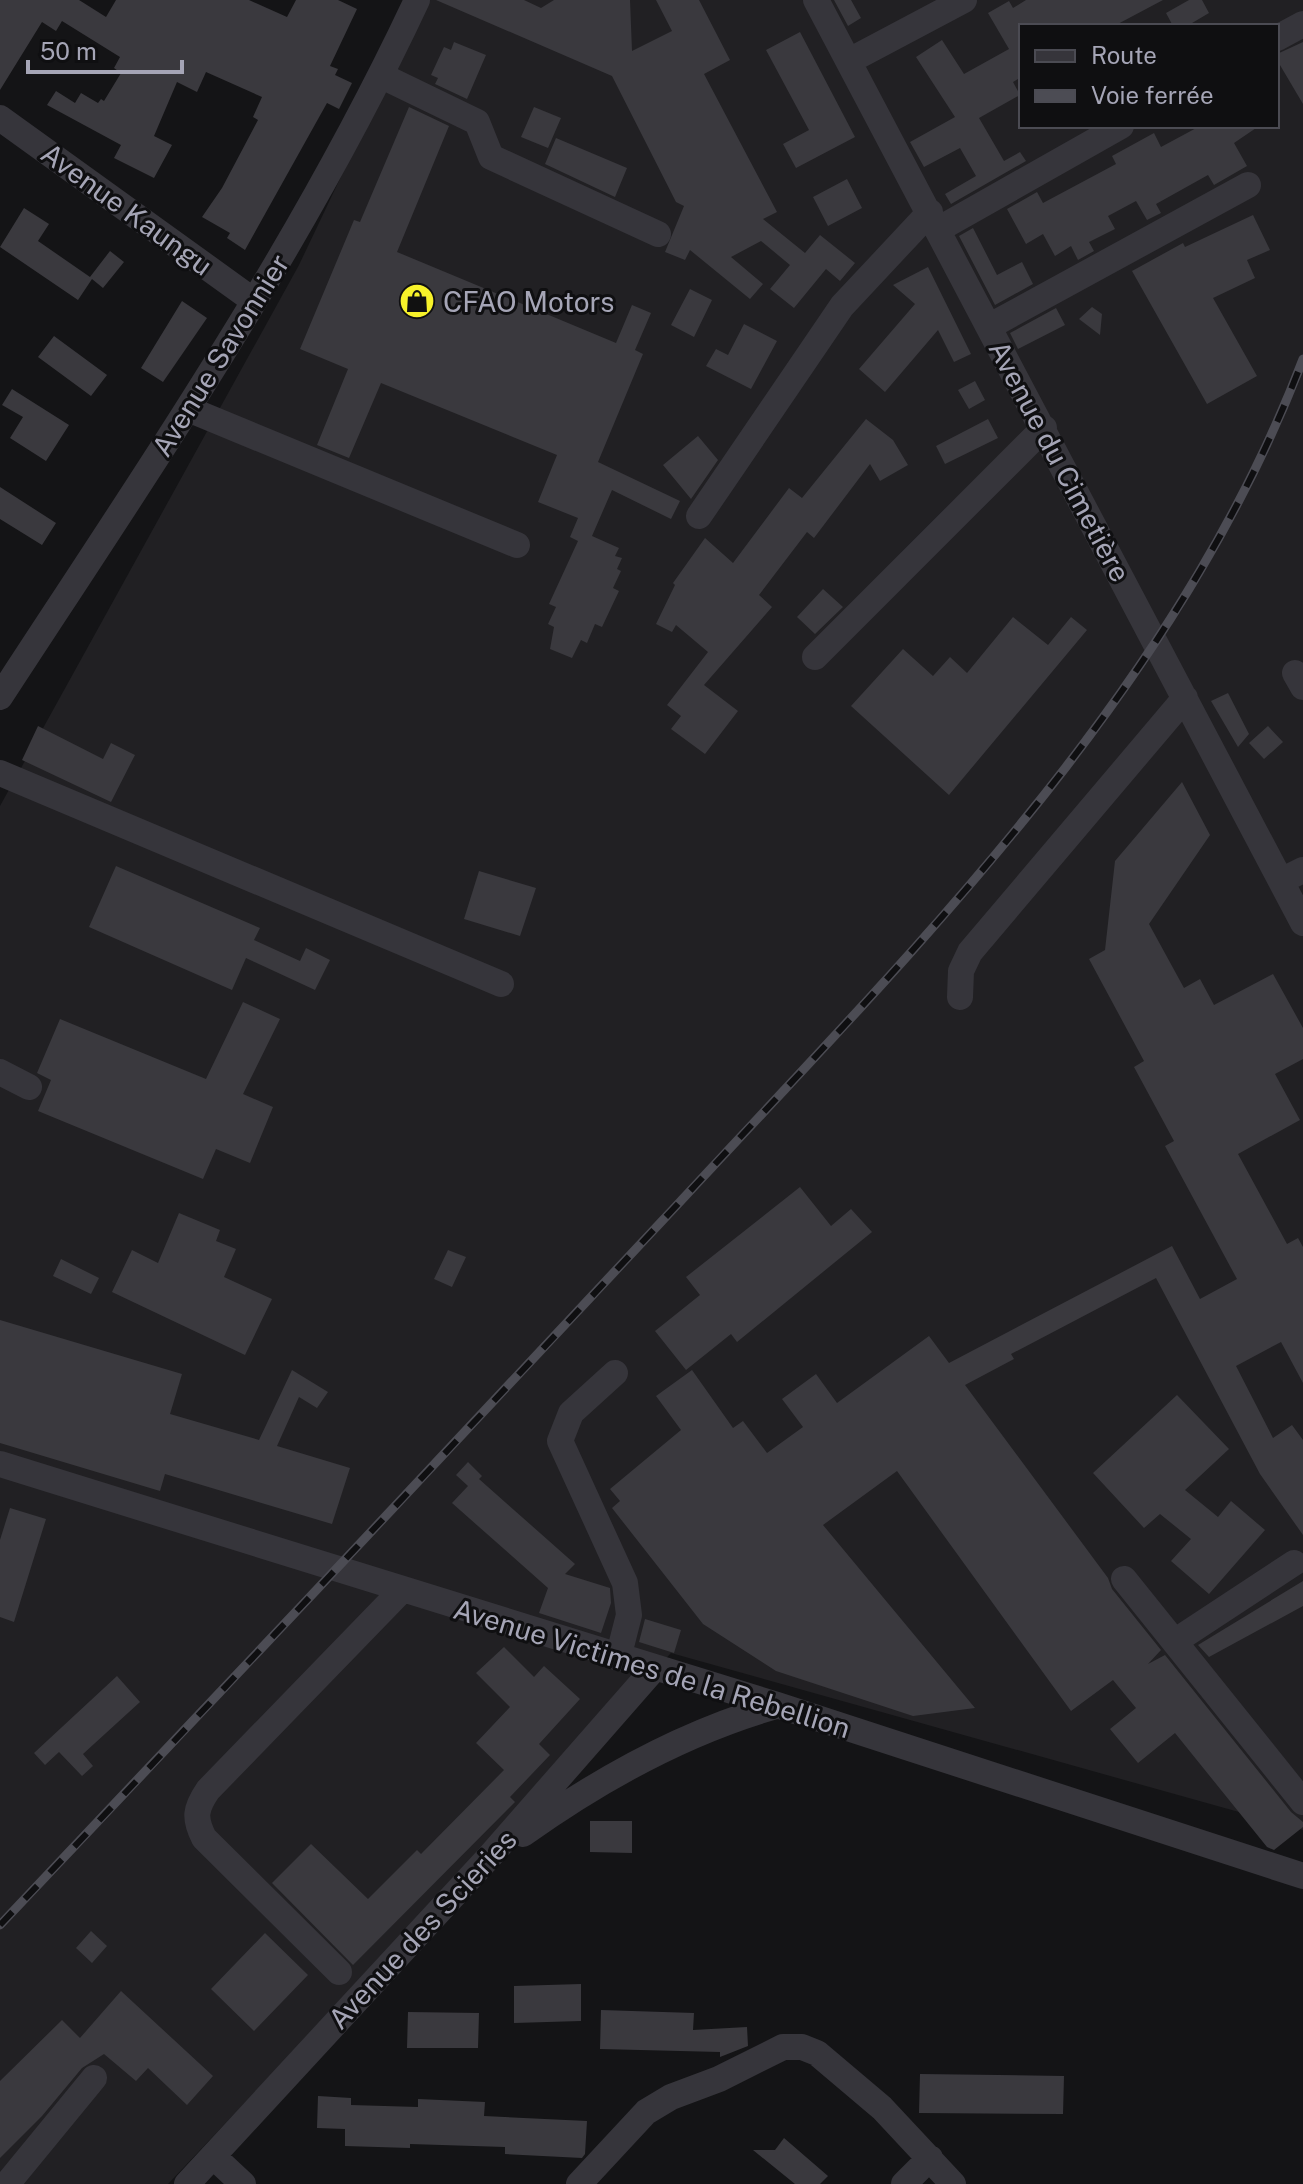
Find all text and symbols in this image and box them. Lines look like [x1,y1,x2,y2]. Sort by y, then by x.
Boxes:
scale bar [28,24,182,74]
legend [1019,24,1279,128]
text: 50 m [40,37,97,65]
text: Route [1091,41,1157,69]
text: Voie ferrée [1091,81,1214,109]
street label: Avenue Kaungu [35,136,219,282]
street label: Avenue Savonnier [144,248,296,462]
shop icon: CFAO Motors [398,282,436,320]
place label: CFAO Motors [443,285,615,318]
street label: Avenue du Cimetière [982,335,1138,587]
street label: Avenue Victimes de la Rebellion [450,1592,854,1744]
street label: Avenue des Scieries [321,1823,523,2035]

